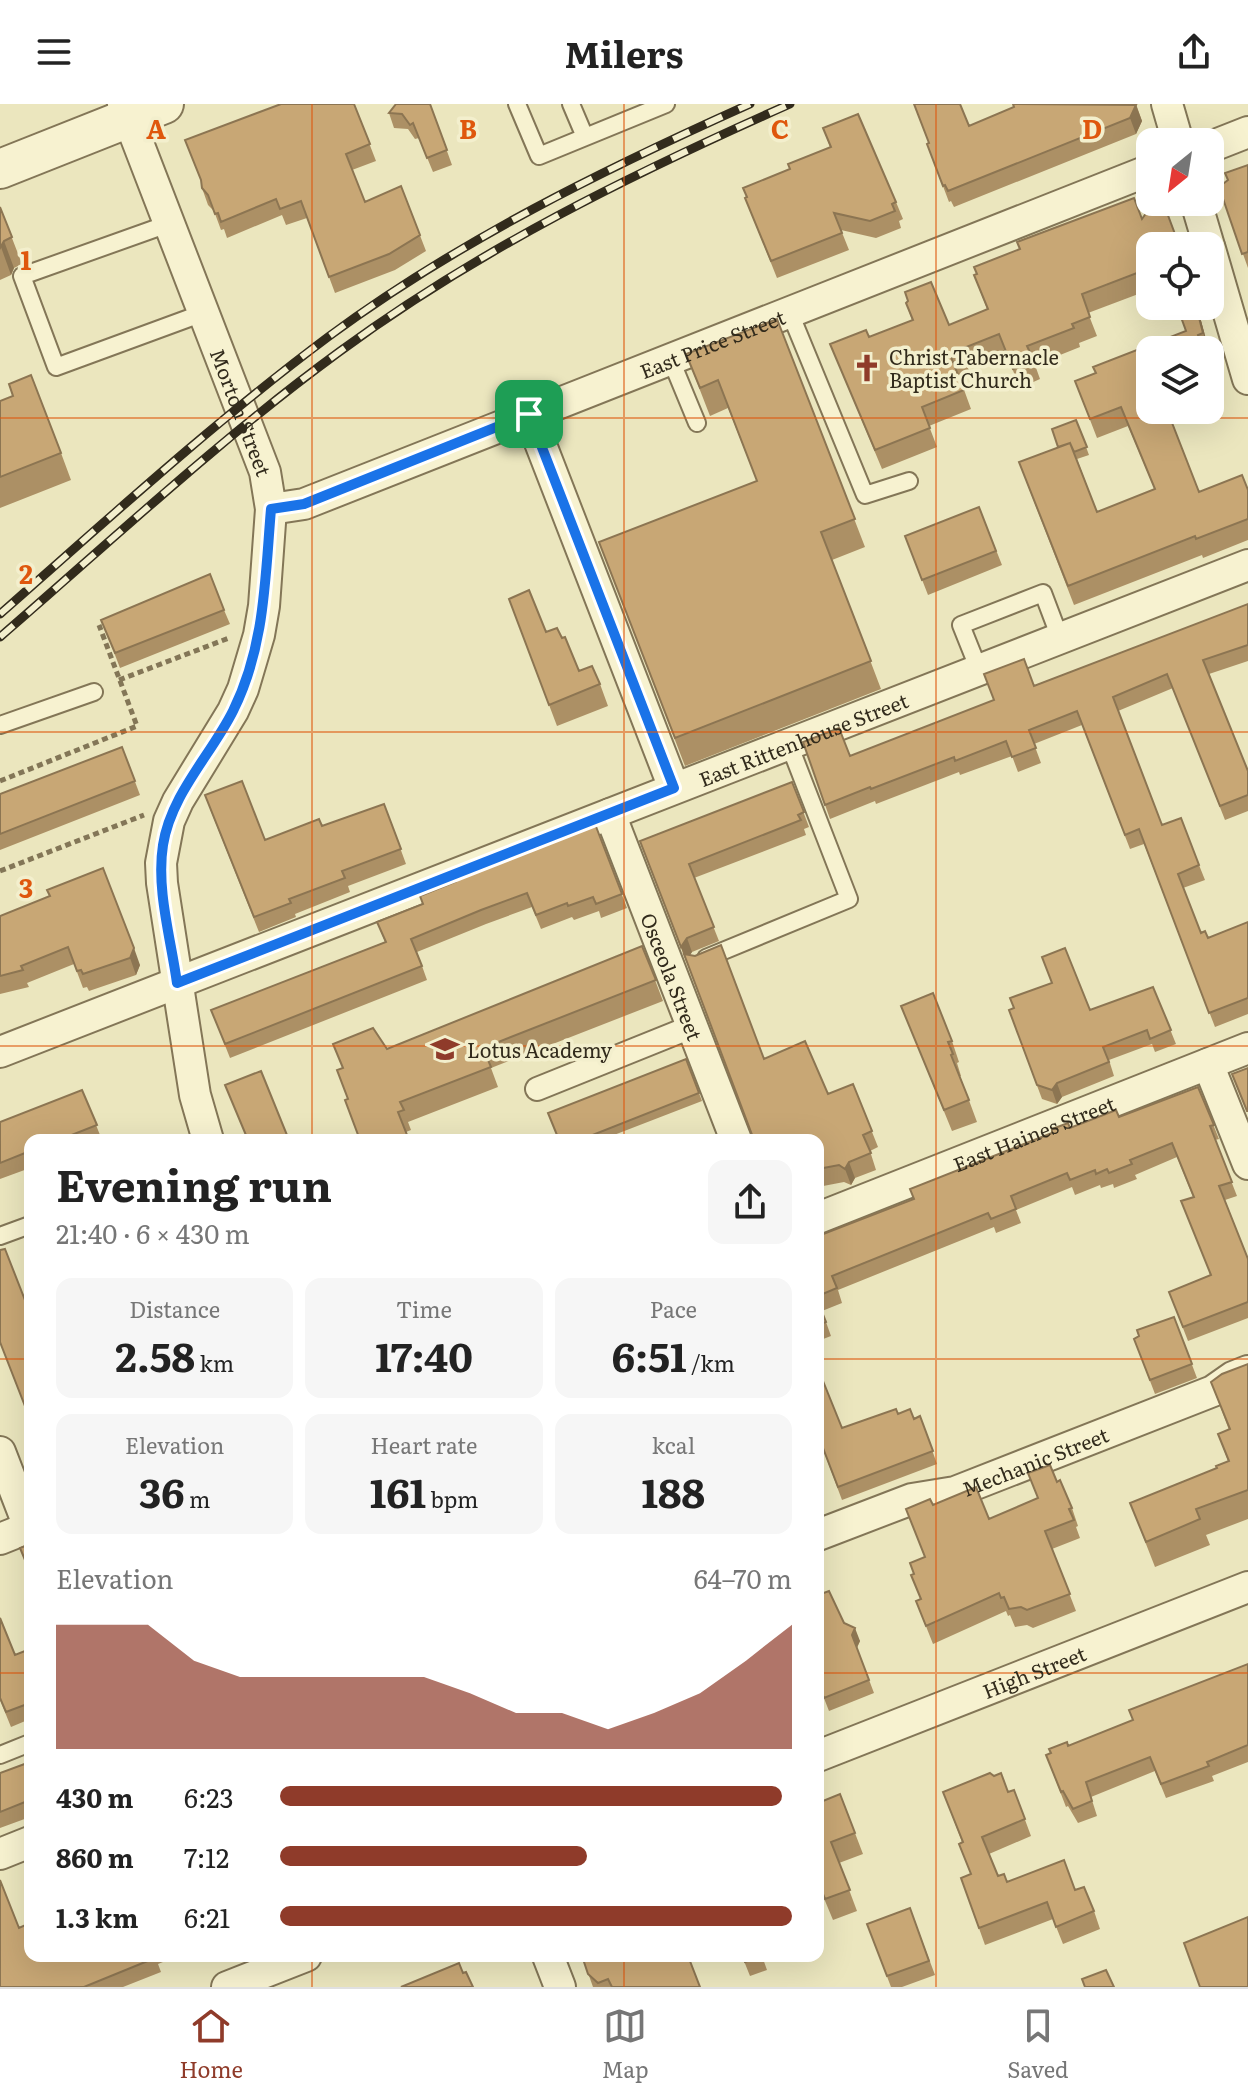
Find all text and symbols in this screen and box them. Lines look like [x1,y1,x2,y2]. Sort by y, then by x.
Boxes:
text: Milers [565,26,683,79]
icon: menu [32,30,76,74]
icon: share [1172,30,1216,74]
text: A [146,108,166,147]
text: B [459,108,477,147]
text: C [771,108,789,147]
text: D [1082,108,1102,147]
north arrow [1136,128,1224,216]
map controls [1136,128,1224,424]
button: locate [1136,232,1224,320]
text: 1 [21,239,32,278]
street label: East Price Street [635,301,789,385]
button: layers [1136,336,1224,424]
place label: Christ Tabernacle Baptist Church [889,341,1059,394]
street label: Morton Street [204,344,280,480]
church icon: Christ Tabernacle Baptist Church [852,353,882,383]
pin [495,380,563,448]
icon: arrive [507,392,551,436]
text: 2 [19,553,33,592]
street label: East Rittenhouse Street [694,684,912,793]
text: 3 [19,867,33,906]
street label: Osceola Street [634,908,711,1045]
school or university icon: Lotus Academy [430,1034,460,1064]
place label: Lotus Academy [467,1034,613,1064]
street label: East Haines Street [948,1087,1119,1178]
text: Evening run [56,1150,332,1216]
button: share [708,1160,792,1244]
text: 21:40 · 6 × 430 m [56,1213,250,1252]
text: Distance [129,1292,220,1325]
text: Time [396,1292,452,1325]
text: Pace [650,1292,697,1325]
text: 2.58 [115,1325,195,1384]
text: 17:40 [375,1325,473,1384]
text: 6:51 [612,1325,687,1384]
text: km [195,1346,234,1379]
text: /km [687,1346,735,1379]
street label: Mechanic Street [957,1419,1112,1503]
text: Elevation [125,1428,224,1461]
text: Heart rate [371,1428,477,1461]
text: kcal [652,1428,695,1461]
text: 36 [139,1461,185,1520]
text: 161 [370,1461,426,1520]
text: 188 [641,1461,705,1520]
text: m [185,1482,210,1515]
text: bpm [426,1482,478,1515]
text: Elevation [56,1558,174,1597]
text: 64–70 m [694,1558,792,1597]
street label: High Street [978,1637,1090,1705]
text: 430 m [56,1777,133,1816]
text: 6:23 [184,1777,234,1816]
text: 860 m [56,1837,134,1876]
text: 7:12 [184,1837,229,1876]
text: 1.3 km [56,1897,138,1936]
text: 6:21 [184,1897,230,1936]
tab: Home [179,2004,243,2085]
tab: Map [602,2004,649,2085]
tab: Saved [1007,2004,1069,2085]

